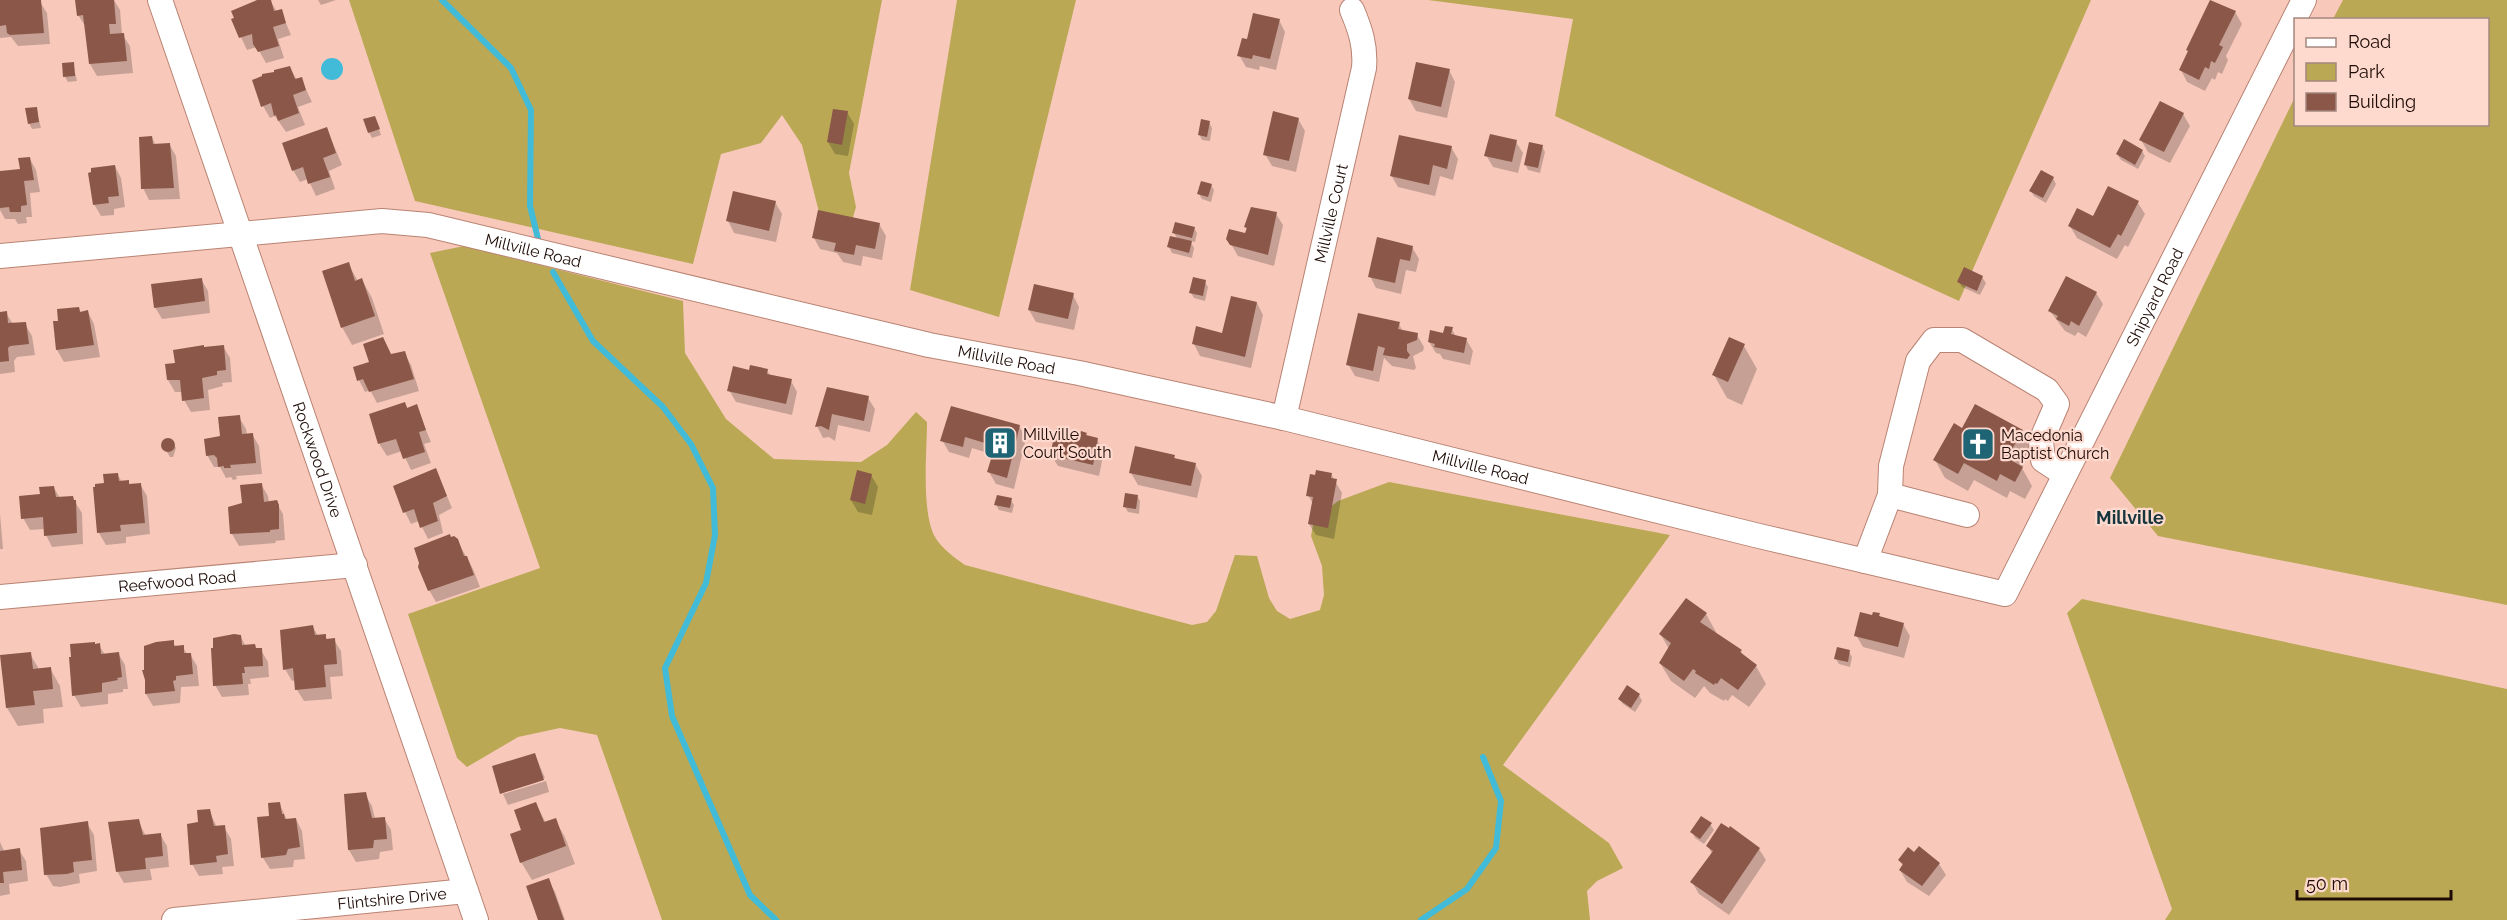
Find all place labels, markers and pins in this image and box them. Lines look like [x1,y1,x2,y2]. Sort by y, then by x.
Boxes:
building icon: Millville Court South [982,425,1018,461]
place label: Millville Court South [1023,425,1111,462]
church icon: Macedonia Baptist Church [1960,426,1996,462]
place label: Macedonia Baptist Church [2001,426,2109,463]

